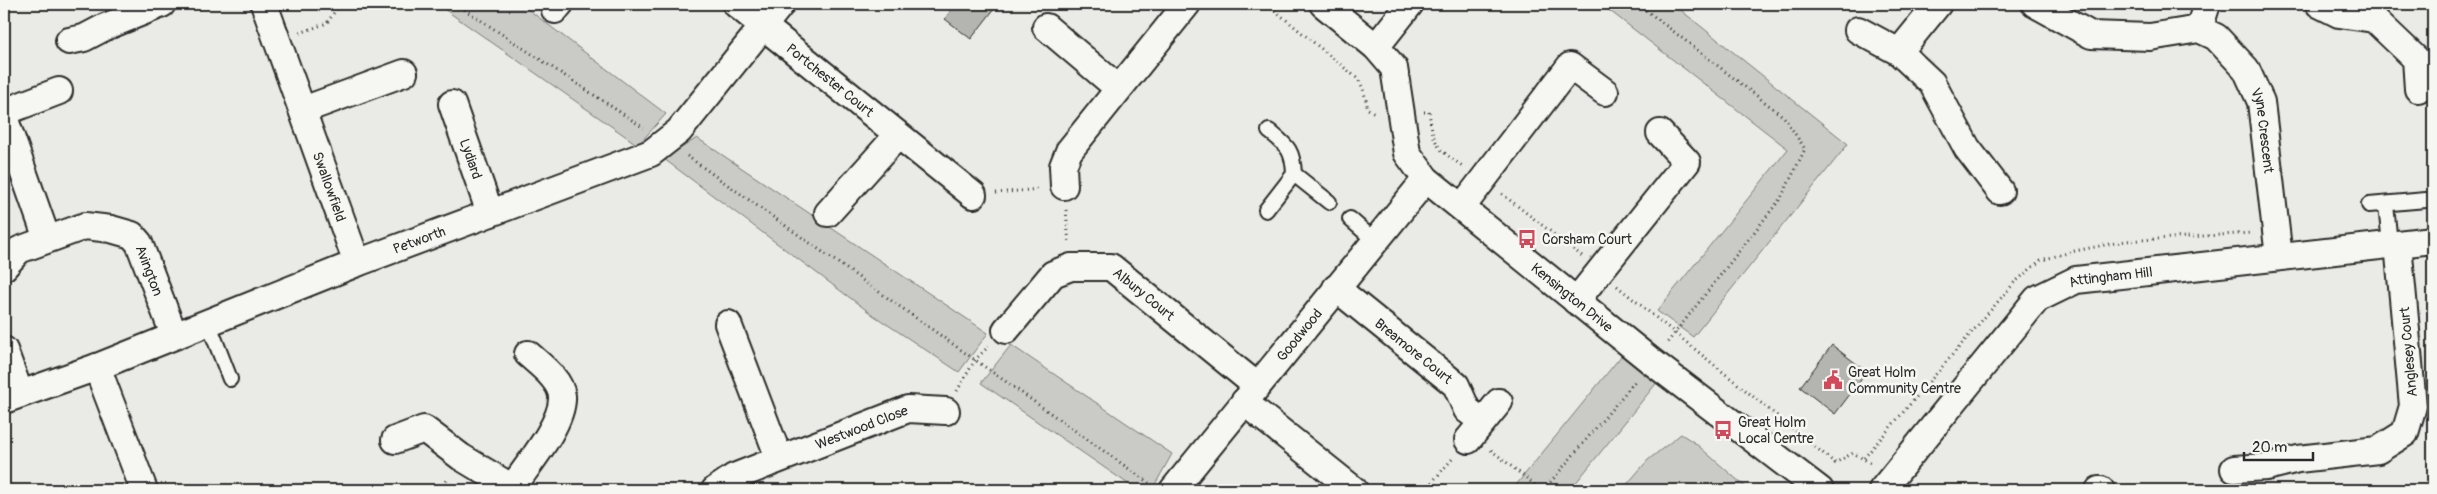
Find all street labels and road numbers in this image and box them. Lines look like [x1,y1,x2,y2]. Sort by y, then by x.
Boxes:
street label: Portchester Court [783,40,877,121]
street label: Vyne Crescent [2247,85,2277,174]
street label: Lydiard [456,137,485,181]
street label: Swallowfield [309,150,349,224]
street label: Petworth [391,223,448,258]
street label: Avington [132,243,166,299]
street label: Kensington Drive [1527,259,1616,336]
street label: Attingham Hill [2066,263,2153,291]
street label: Albury Court [1110,264,1178,325]
street label: Goodwood [1273,305,1326,365]
street label: Anglesey Court [2396,306,2421,398]
street label: Breamore Court [1371,315,1456,388]
street label: Westwood Close [813,402,911,453]

